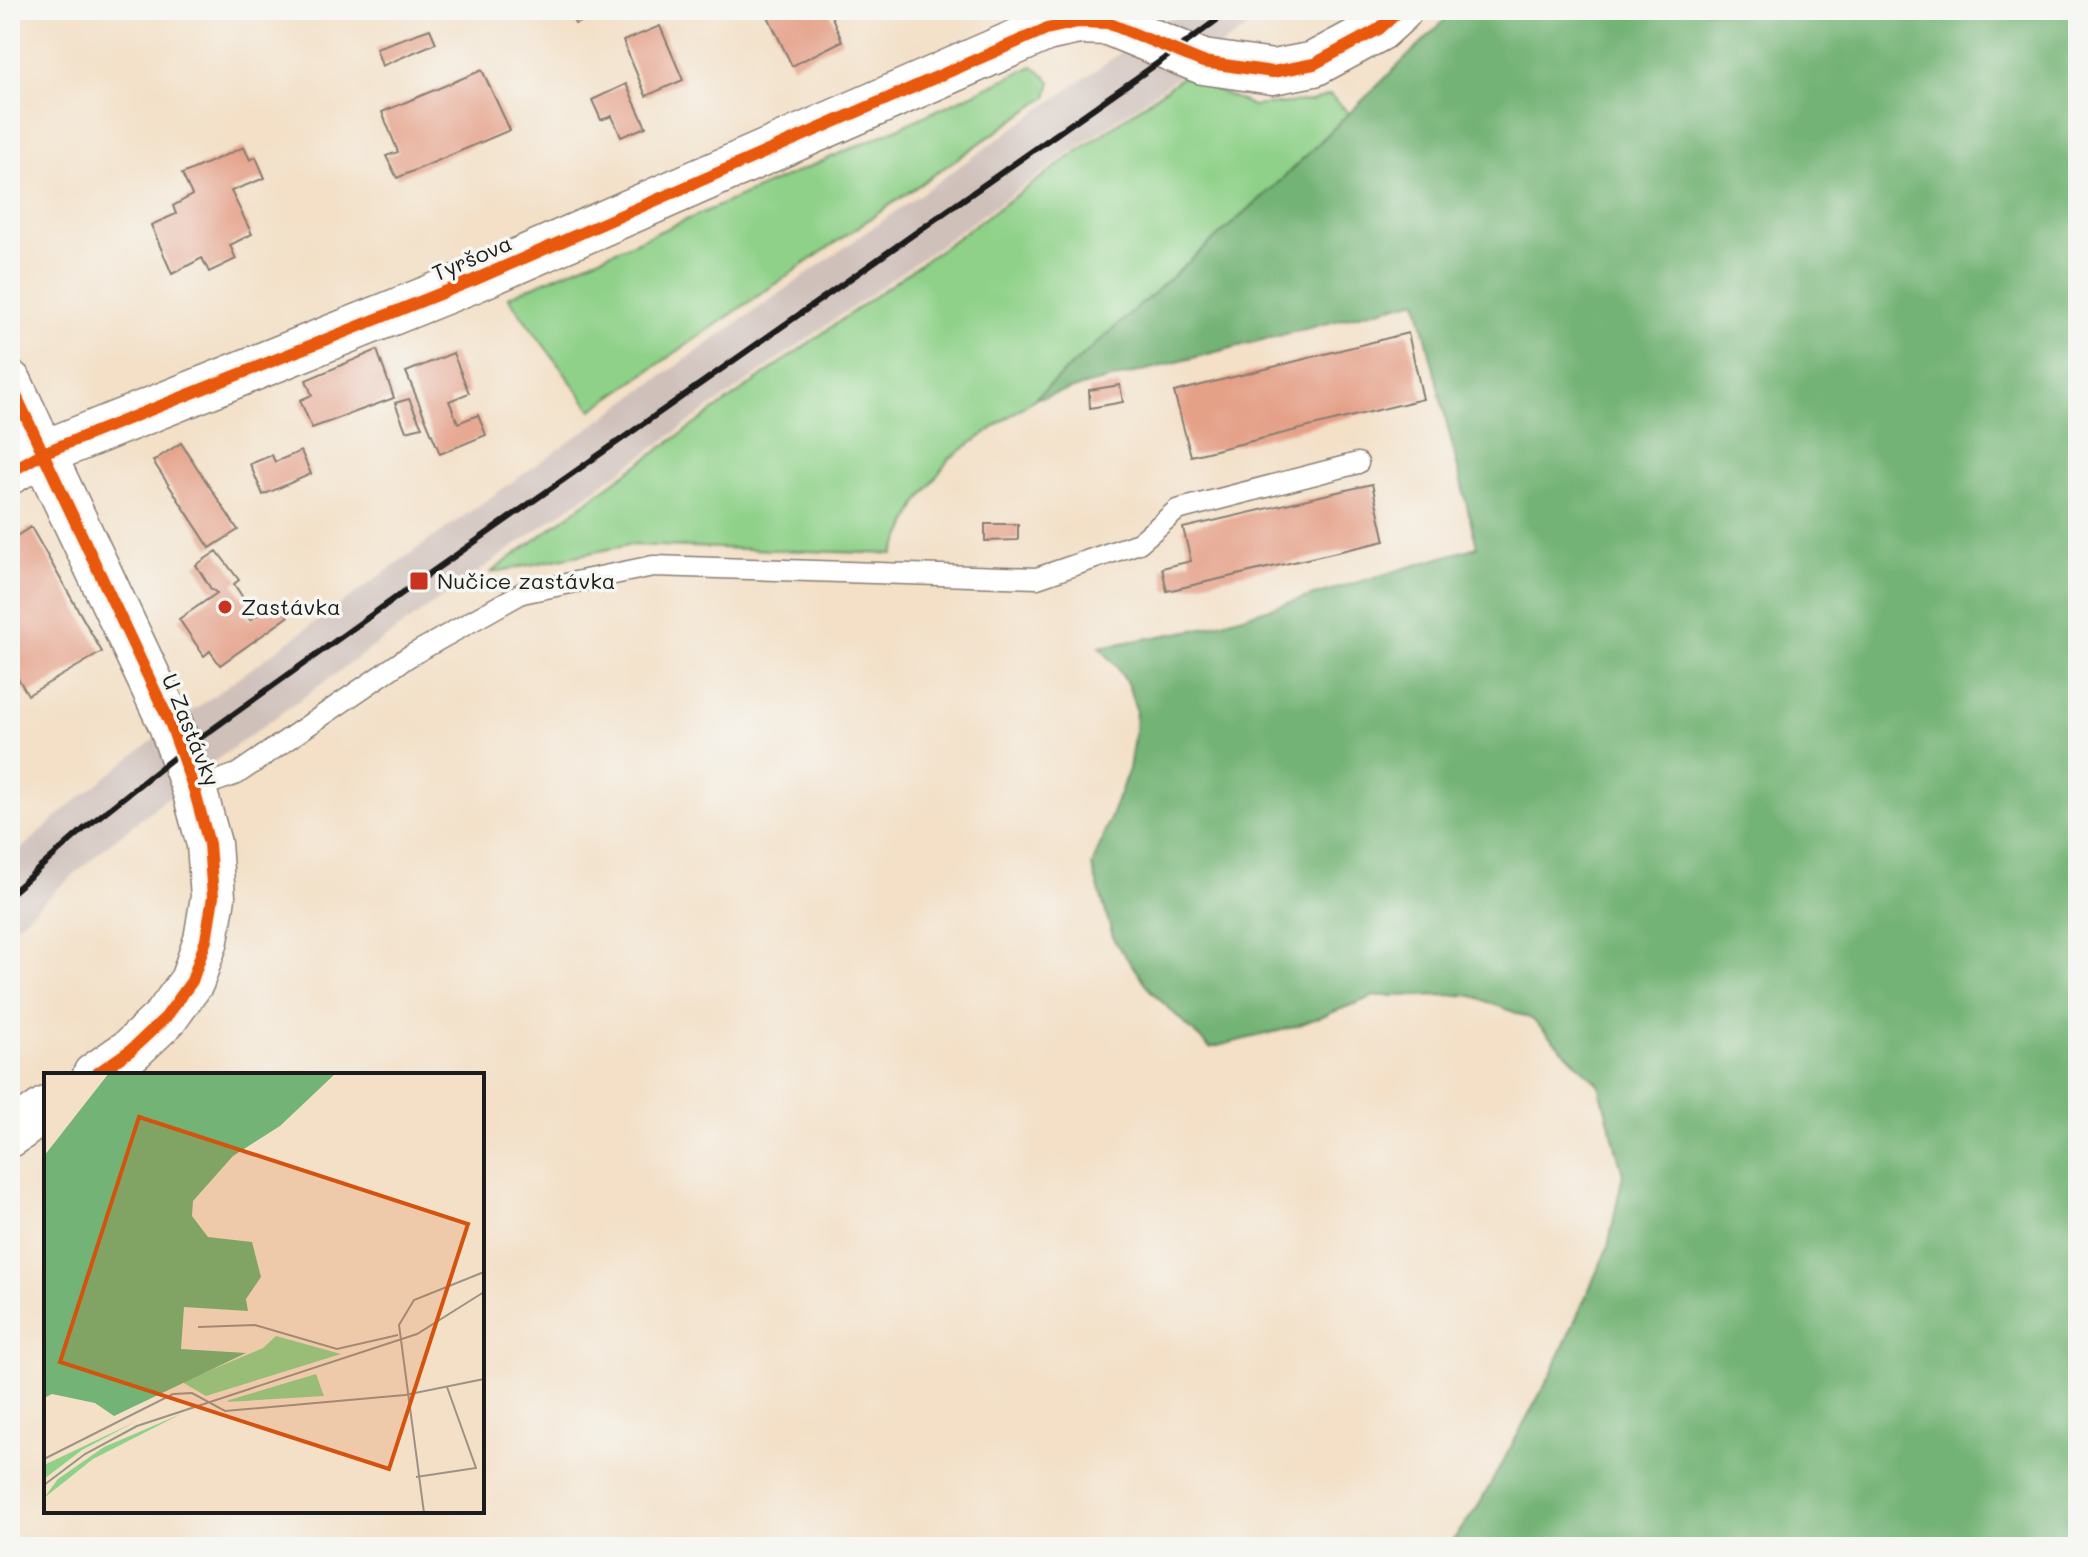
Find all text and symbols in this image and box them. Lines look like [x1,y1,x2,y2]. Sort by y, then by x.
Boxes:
street label: Tyršova [428,228,516,287]
place label: Nučice zastávka [437,566,616,595]
marker: Nučice zastávka [408,570,430,592]
place label: Zastávka [241,592,341,621]
marker: Zastávka [216,598,234,616]
street label: U Zastávky [156,669,227,790]
inset map [44,1073,484,1513]

